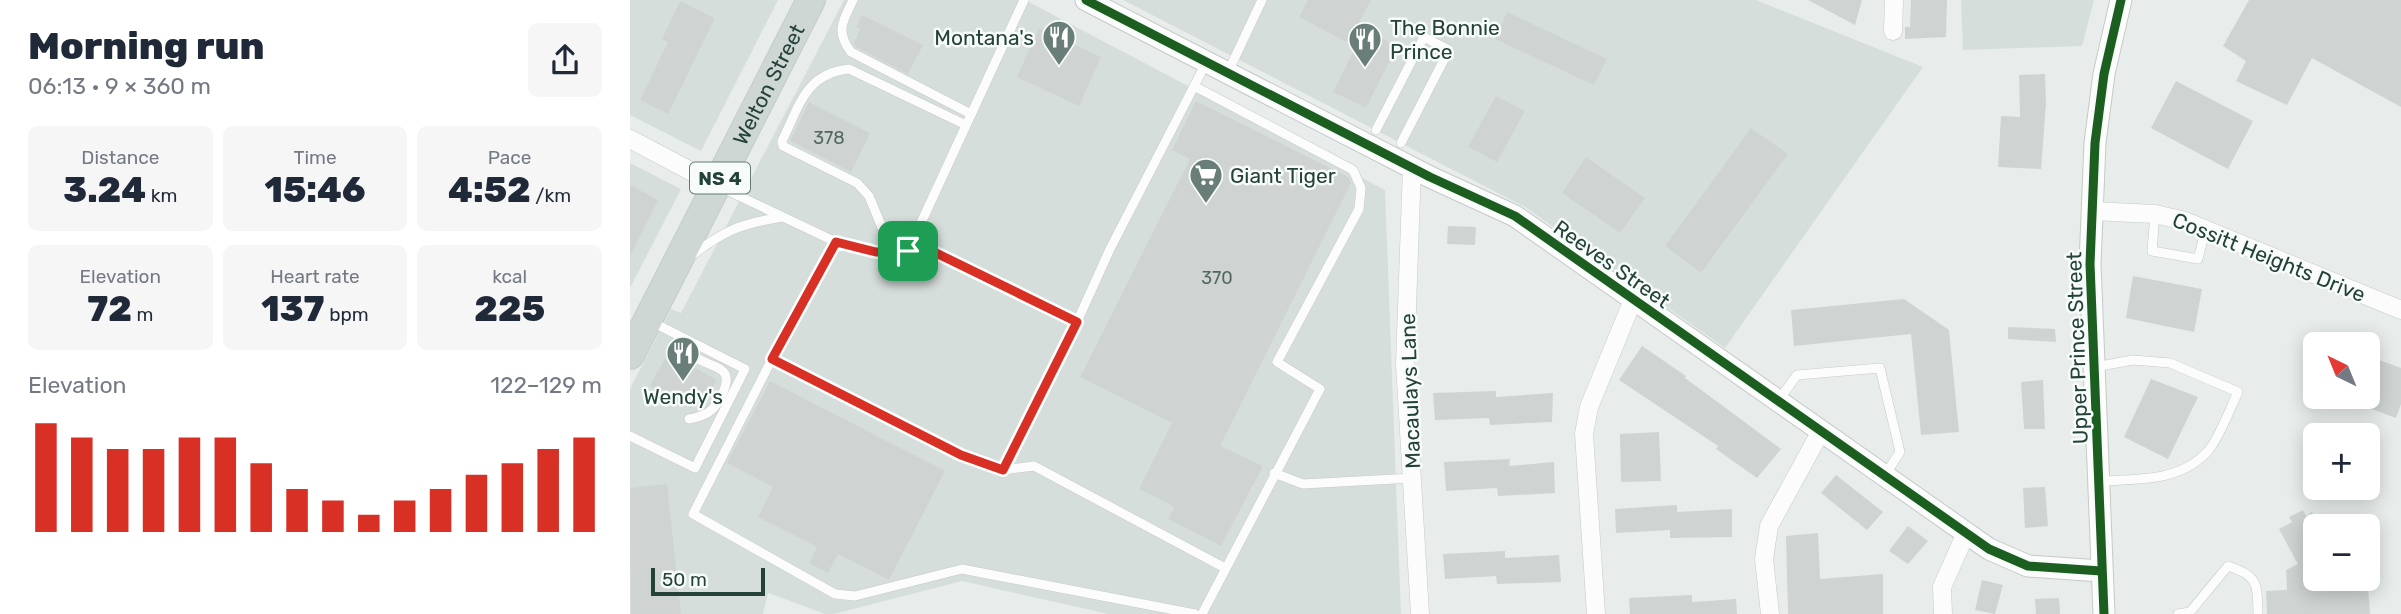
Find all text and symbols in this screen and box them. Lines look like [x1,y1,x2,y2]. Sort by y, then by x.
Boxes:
place label: The Bonnie Prince [1390,15,1500,64]
restaurant icon: Montana's [1040,18,1078,67]
street label: Welton Street [727,20,809,149]
restaurant icon: The Bonnie Prince [1346,20,1384,69]
text: Morning run [28,23,265,69]
button: share [528,23,602,97]
place label: Montana's [934,25,1034,50]
text: 06:13 · 9 × 360 m [28,72,211,100]
house number: 378 [813,127,845,149]
text: Distance [81,146,159,169]
text: Time [293,146,337,169]
text: Pace [488,146,531,169]
supermarket icon: Giant Tiger [1187,156,1225,205]
road number: NS 4 [690,162,750,194]
place label: Giant Tiger [1230,163,1336,188]
text: 3.24 [63,169,146,211]
text: 15:46 [265,169,365,211]
text: 4:52 [448,169,531,211]
text: km [146,184,177,207]
text: /km [531,184,571,207]
street label: Cossitt Heights Drive [2169,207,2369,307]
street label: Reeves Street [1549,215,1675,313]
pin [878,221,938,281]
icon: arrive [889,232,927,270]
street label: Upper Prince Street [2061,251,2093,445]
text: Elevation [80,265,161,288]
text: Heart rate [270,265,360,288]
text: kcal [492,265,527,288]
house number: 370 [1201,267,1233,289]
text: 72 [87,288,132,330]
text: 137 [261,288,325,330]
text: 225 [474,288,545,330]
text: m [132,303,153,326]
text: bpm [325,303,369,326]
street label: Macaulays Lane [1395,313,1425,469]
north arrow [2303,332,2380,410]
map controls [2303,332,2380,591]
restaurant icon: Wendy's [664,334,702,383]
text: Elevation [28,371,127,399]
text: 122–129 m [490,371,602,399]
place label: Wendy's [643,384,723,409]
button: + [2303,423,2380,500]
button: − [2303,514,2380,591]
scale bar [651,565,765,597]
text: 50 m [662,568,707,591]

